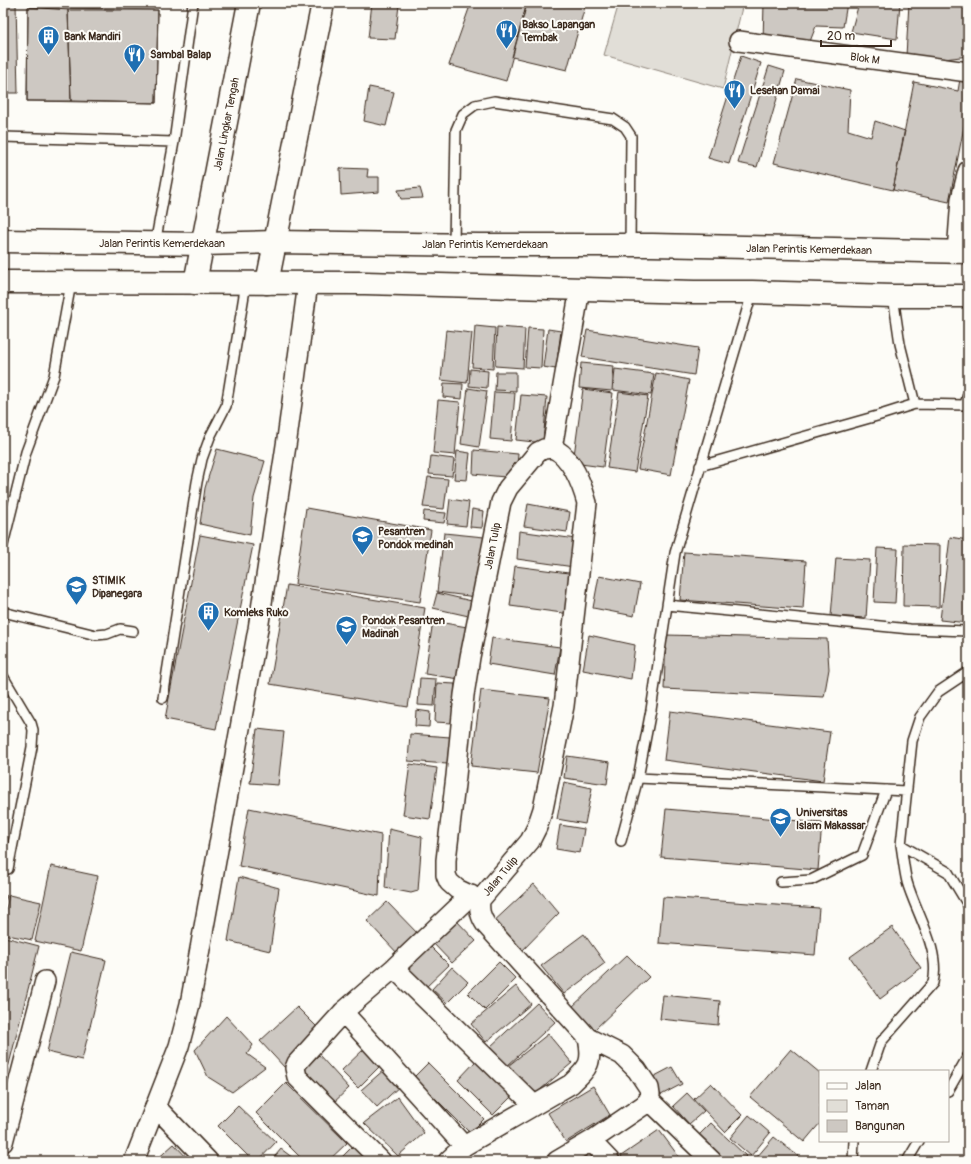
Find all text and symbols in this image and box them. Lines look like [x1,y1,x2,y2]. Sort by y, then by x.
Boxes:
restaurant icon: Bakso Lapangan Tembak [493,17,519,50]
place label: Bakso Lapangan Tembak [521,18,595,44]
scale bar [821,22,891,48]
building icon: Bank Mandiri [35,23,61,56]
text: 20 m [827,29,856,44]
place label: Bank Mandiri [64,30,120,43]
restaurant icon: Sambal Balap [122,41,148,74]
place label: Sambal Balap [150,48,211,61]
street label: Blok M [849,50,881,67]
street label: Jalan Lingkar Tengah [211,76,242,172]
restaurant icon: Lesehan Damai [722,77,748,110]
place label: Lesehan Damai [750,84,819,97]
street label: Jalan Perintis Kemerdekaan [99,237,225,250]
street label: Jalan Perintis Kemerdekaan [422,238,548,251]
street label: Jalan Perintis Kemerdekaan [746,242,872,257]
street label: Jalan Tulip [482,522,503,571]
school or university icon: Pesantren Pondok medinah [350,524,376,557]
place label: Pesantren Pondok medinah [378,525,453,551]
school or university icon: STIMIK Dipanegara [64,573,90,606]
place label: STIMIK Dipanegara [92,574,142,600]
building icon: Komleks Ruko [195,599,221,632]
place label: Komleks Ruko [224,606,288,619]
school or university icon: Pondok Pesantren Madinah [334,613,360,646]
place label: Pondok Pesantren Madinah [362,614,445,640]
school or university icon: Universitas Islam Makassar [767,805,793,838]
place label: Universitas Islam Makassar [796,806,867,832]
street label: Jalan Tulip [480,854,521,899]
legend [819,1070,949,1142]
text: Jalan [855,1079,881,1094]
text: Taman [855,1099,889,1114]
text: Bangunan [855,1119,905,1134]

